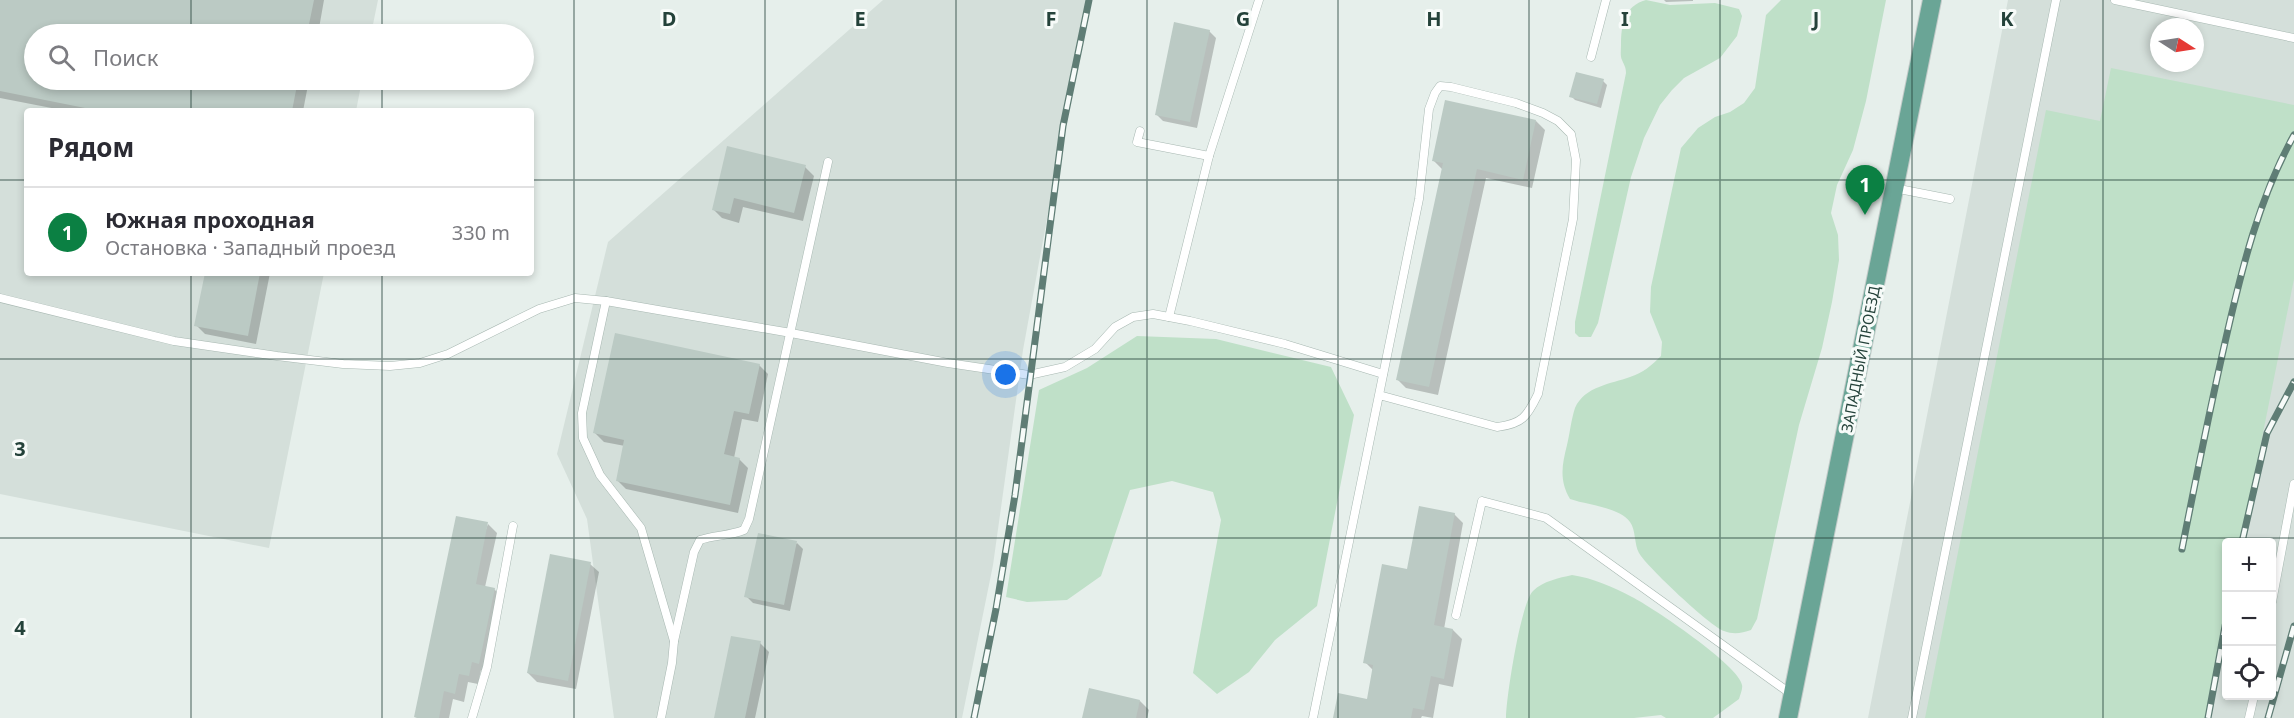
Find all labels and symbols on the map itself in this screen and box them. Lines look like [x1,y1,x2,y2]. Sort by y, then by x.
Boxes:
text: D [662,5,676,32]
text: E [854,5,866,32]
text: F [1046,5,1056,32]
text: G [1236,5,1250,32]
text: H [1426,5,1442,32]
text: I [1621,5,1629,32]
text: J [1811,5,1819,32]
text: K [2000,5,2014,32]
north arrow [2150,18,2204,72]
pin: 1 [1846,166,1884,215]
street label: ЗАПАДНЫЙ ПРОЕЗД [1836,284,1884,434]
your location [991,360,1020,389]
text: 3 [14,435,26,462]
text: 4 [14,614,26,641]

